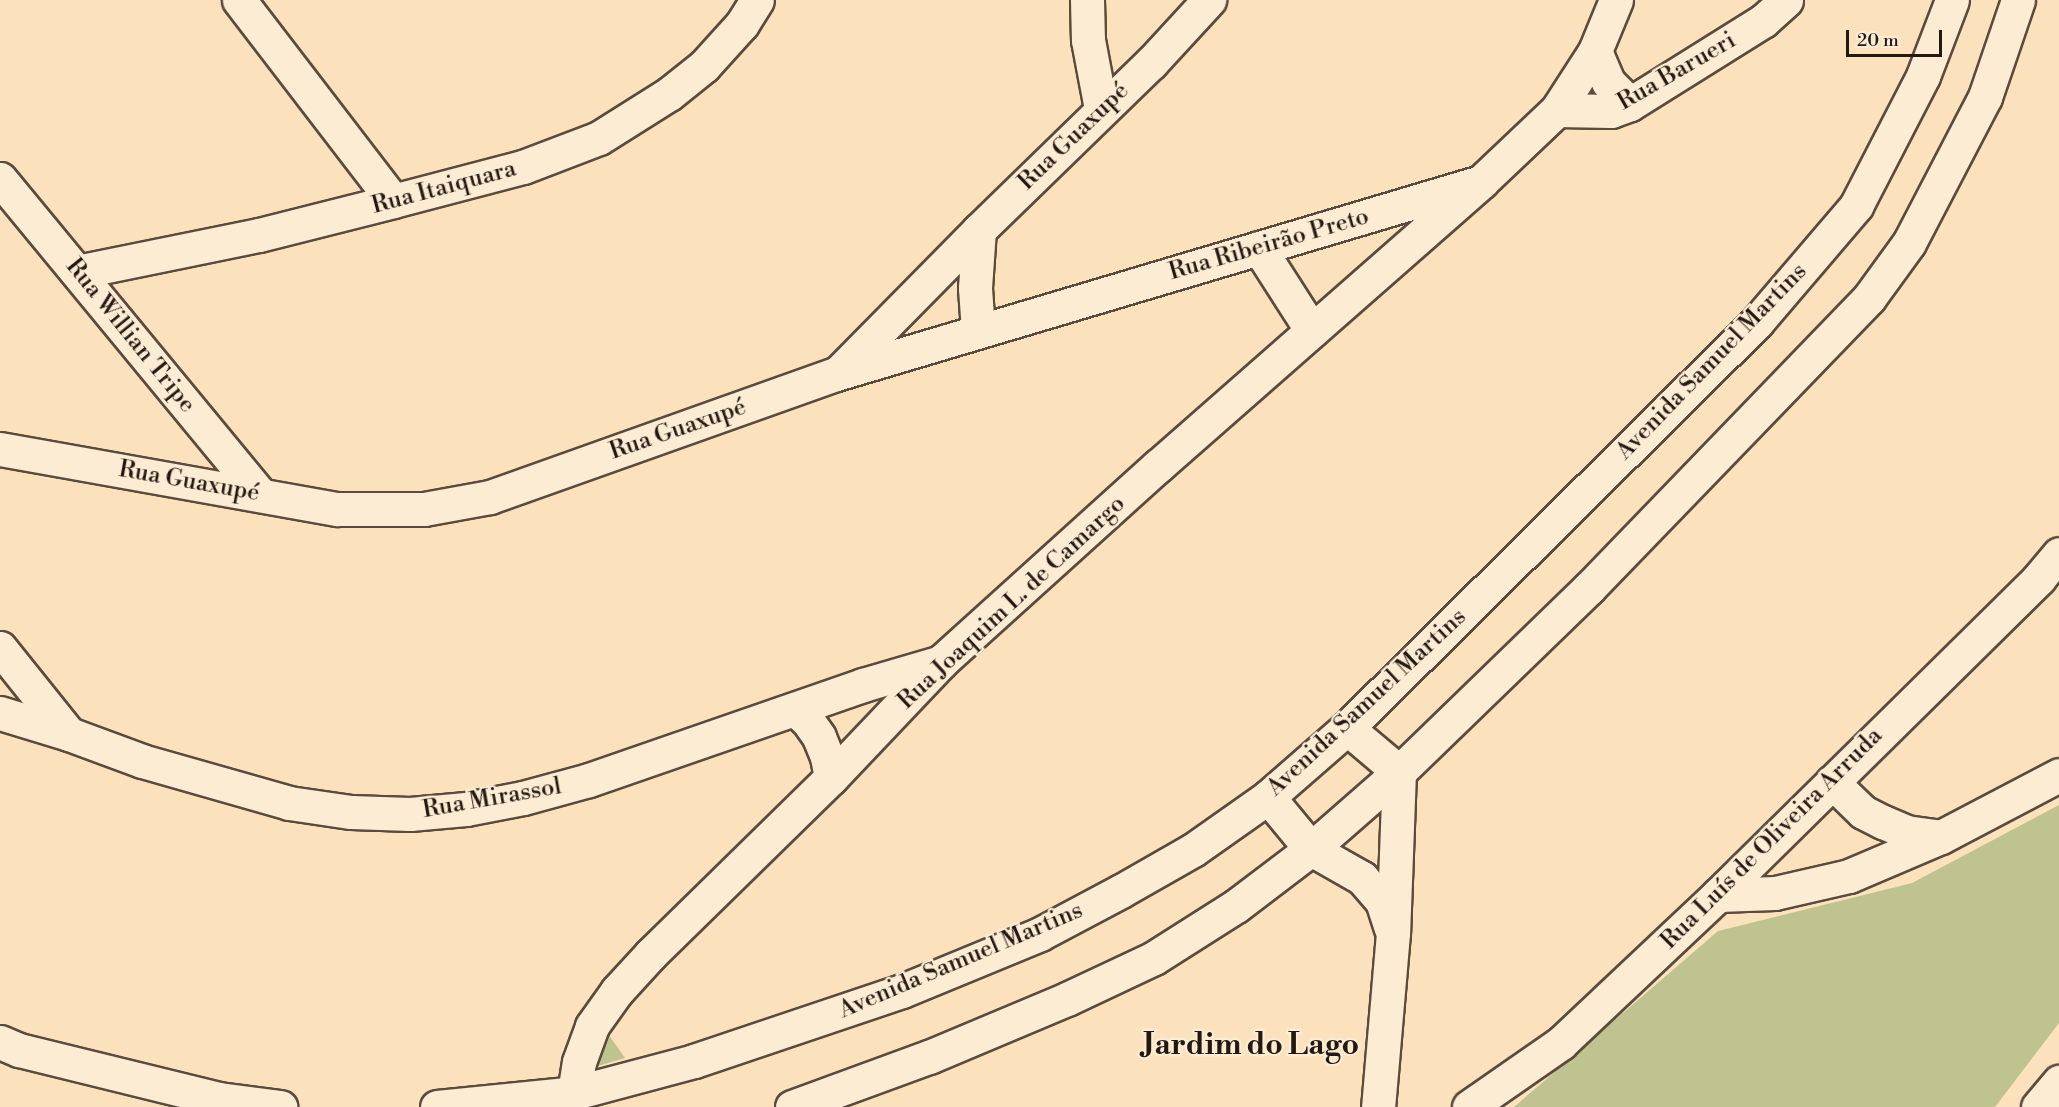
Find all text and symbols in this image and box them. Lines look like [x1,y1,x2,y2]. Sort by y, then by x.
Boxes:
scale bar [1849,18,1945,56]
street label: Rua Barueri [1613,27,1741,117]
text: 20 m [1857,29,1899,52]
street label: Rua Guaxupé [1013,77,1135,197]
street label: Rua Itaiquara [369,155,519,221]
street label: Rua Ribeirão Preto [1166,203,1372,287]
street label: Rua Willian Tripe [59,253,201,419]
street label: Avenida Samuel Martins [1611,258,1813,466]
street label: Rua Guaxupé [606,393,750,467]
street label: Rua Guaxupé [116,455,262,509]
street label: Rua Joaquim L. de Camargo [892,490,1132,716]
street label: Avenida Samuel Martins [1261,603,1473,803]
street label: Rua Luís de Oliveira Arruda [1655,722,1889,956]
street label: Rua Mirassol [420,773,564,825]
street label: Avenida Samuel Martins [835,896,1087,1026]
district label: Jardim do Lago [1143,1027,1359,1063]

